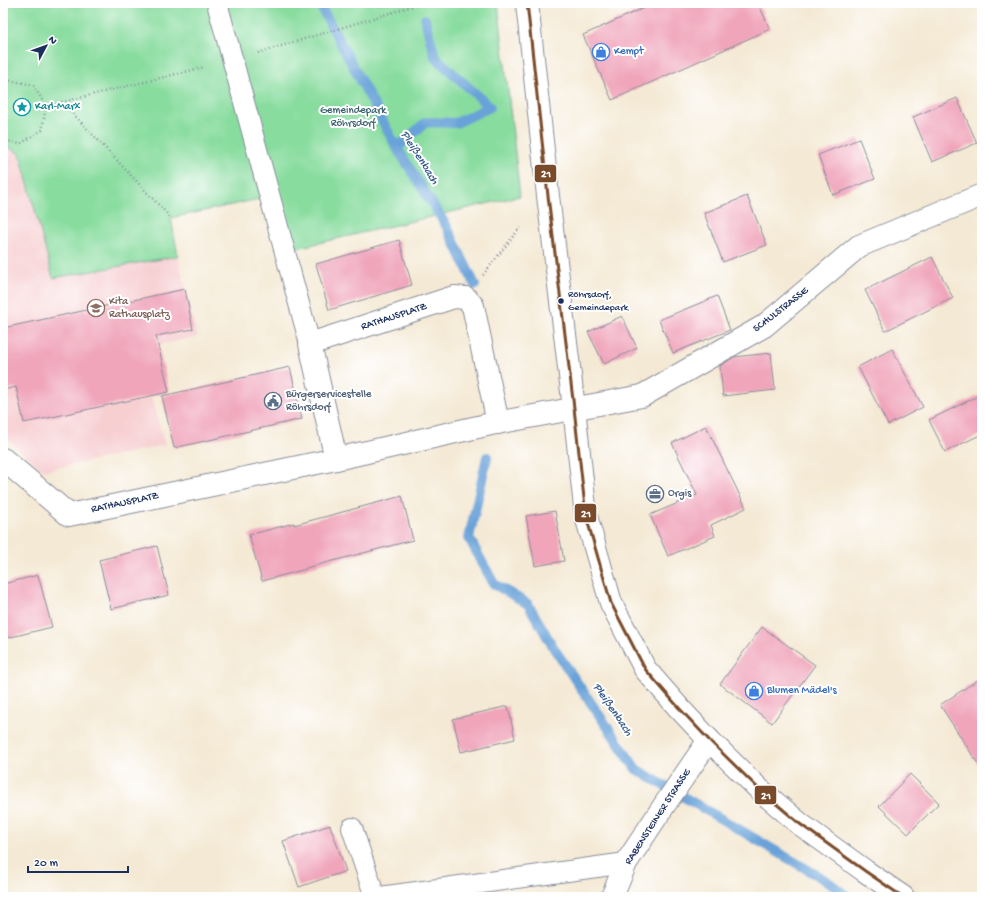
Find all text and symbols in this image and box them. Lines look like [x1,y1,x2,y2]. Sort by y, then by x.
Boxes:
north arrow [26,26,66,66]
text: N [45,34,59,47]
shop icon: Kempt [591,42,611,62]
place label: Kempt [614,46,645,58]
place icon: Karl-Marx [12,97,32,117]
place label: Karl-Marx [35,101,81,113]
park label: Gemeindepark Röhrsdorf [320,105,387,130]
water label: Pleißenbach [397,129,441,188]
line badge: 21 [534,164,557,183]
text: 21 [541,169,551,181]
street label: SCHULSTRASSE [751,284,812,335]
place label: Röhrsdorf, Gemeindepark [568,289,630,314]
place label: Kita Rathausplatz [109,296,171,321]
marker: Röhrsdorf, Gemeindepark [556,296,566,306]
school or university icon: Kita Rathausplatz [86,298,106,318]
street label: RATHAUSPLATZ [360,300,429,333]
place label: Bürgerservicestelle Röhrsdorf [285,389,372,414]
public building icon: Bürgerservicestelle Röhrsdorf [263,391,283,411]
office icon: Orgis [645,484,665,504]
place label: Orgis [668,488,692,500]
street label: RATHAUSPLATZ [90,490,161,516]
line badge: 21 [574,503,597,523]
text: 21 [581,509,591,521]
water label: Pleißenbach [589,681,635,740]
shop icon: Blumen Mädel's [744,681,764,701]
place label: Blumen Mädel's [766,685,838,697]
street label: RABENSTEINER STRASSE [623,766,694,867]
line badge: 21 [754,785,777,805]
text: 21 [761,791,771,803]
scale bar [28,848,128,874]
text: 20 m [34,857,59,871]

